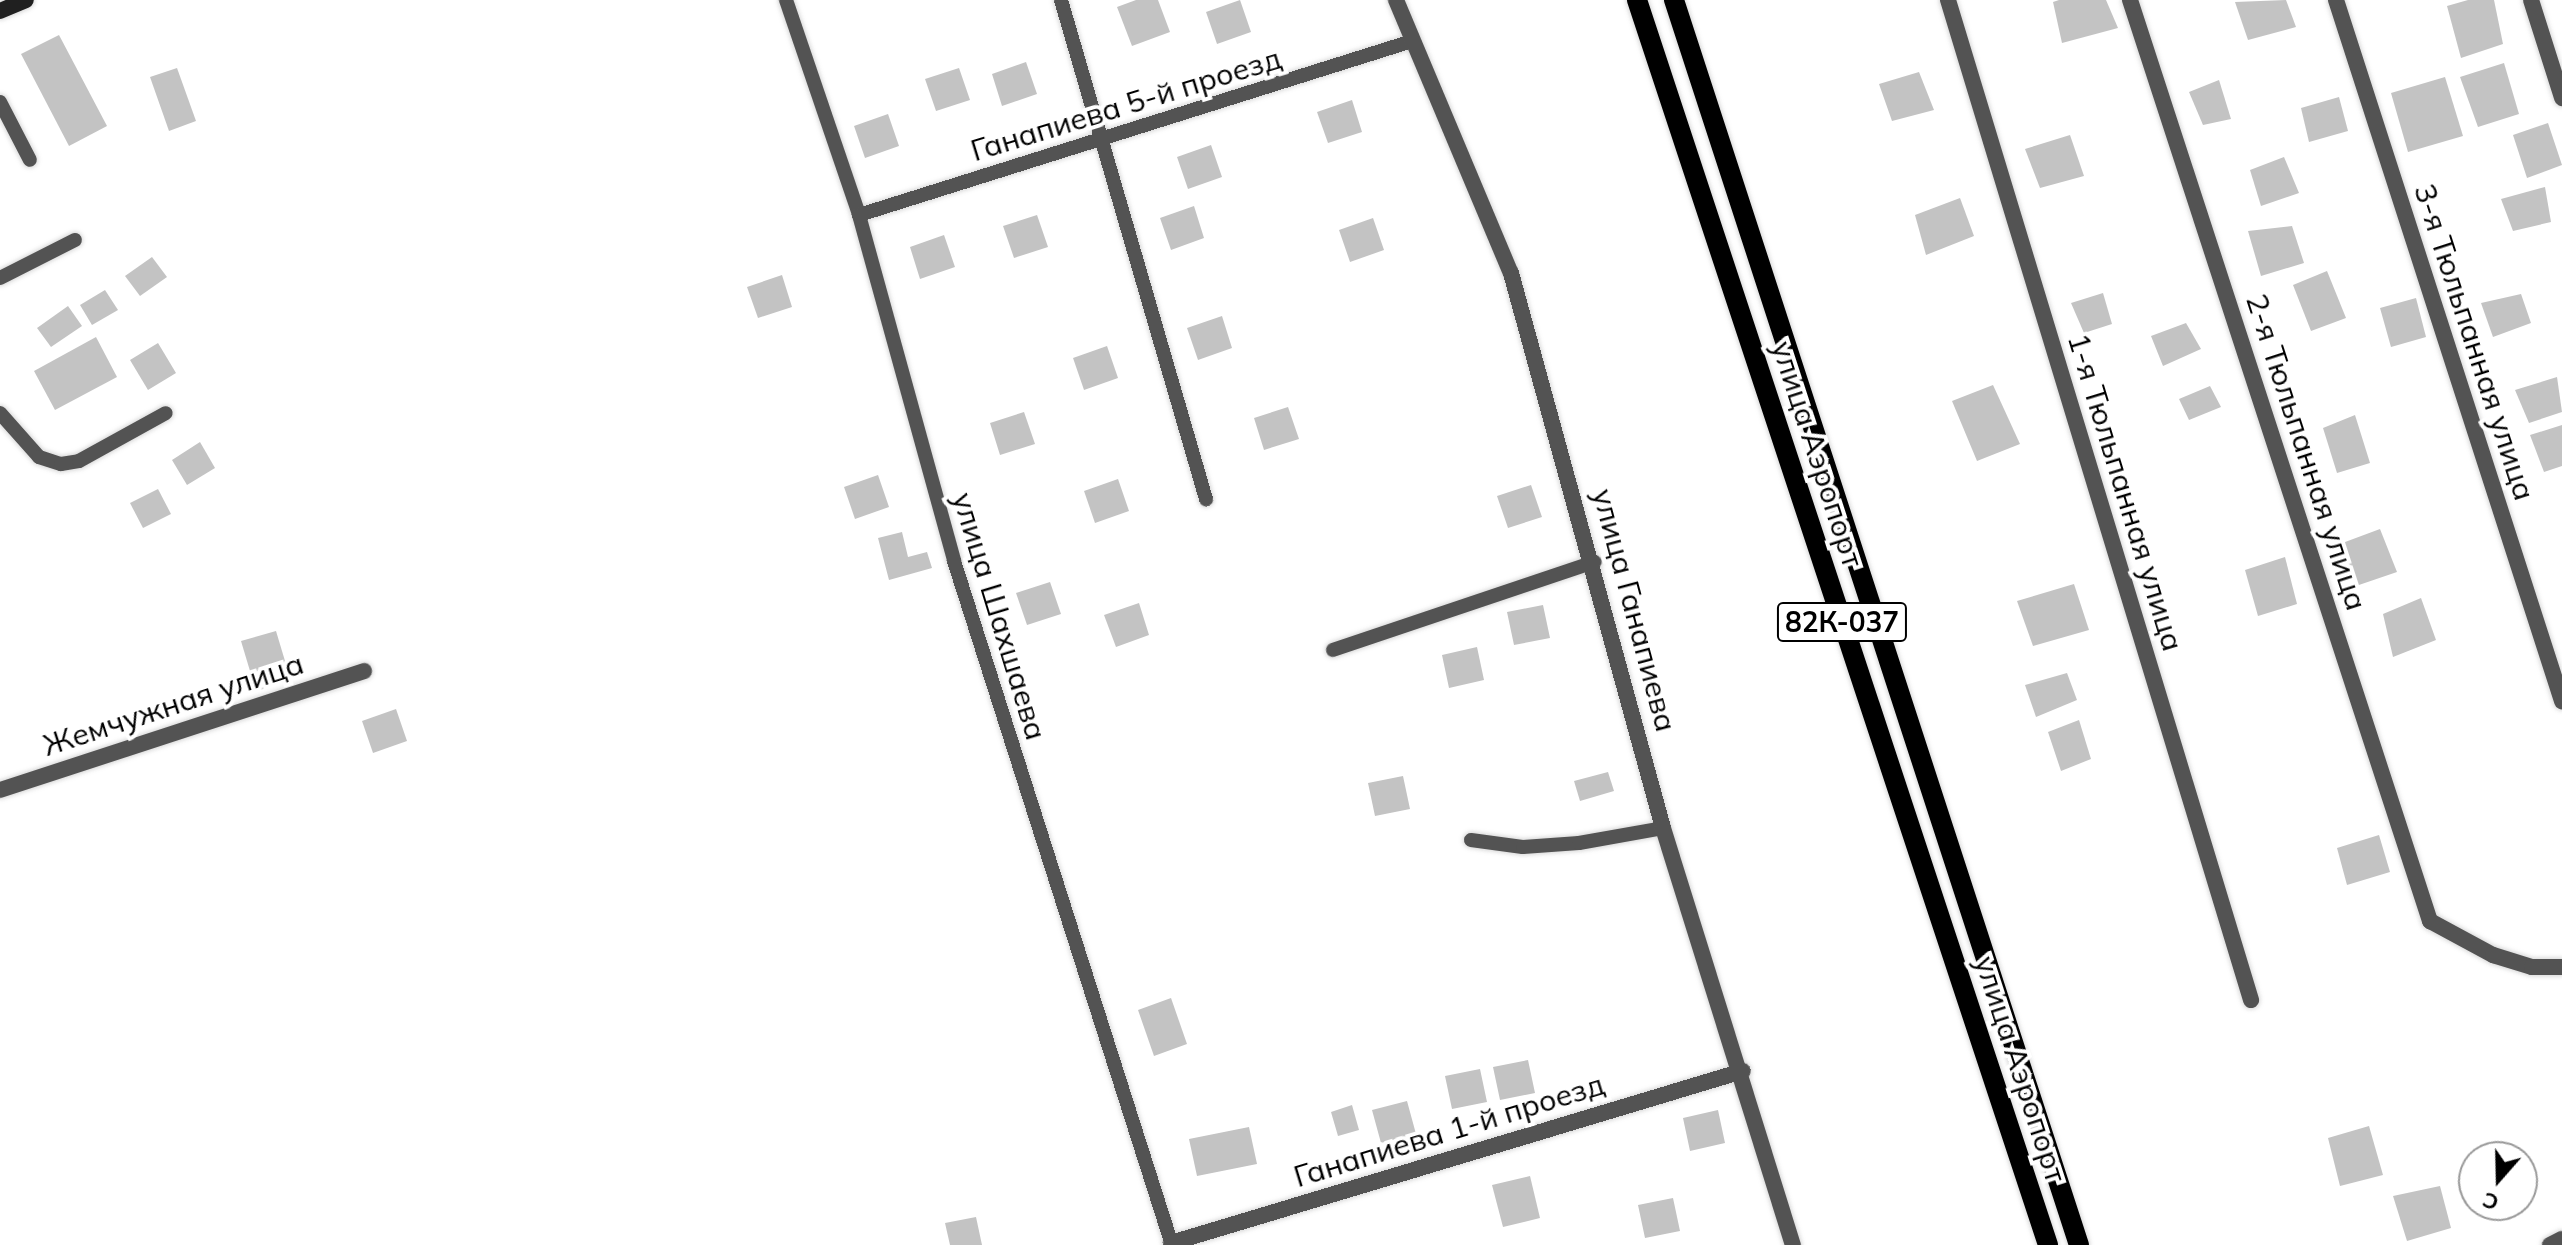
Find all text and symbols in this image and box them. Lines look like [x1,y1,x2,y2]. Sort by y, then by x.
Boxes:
street label: Ганапиева 5-й проезд [966,40,1286,168]
street label: 3-я Тюльпанная улица [2407,179,2543,505]
street label: 2-я Тюльпанная улица [2239,289,2375,615]
street label: 1-я Тюльпанная улица [2060,329,2192,655]
street label: улица Аэропорт [1764,336,1872,572]
street label: улица Ганапиева [1585,485,1685,735]
street label: улица Шахшаева [945,488,1055,744]
road number: 82К-037 [1776,598,1908,646]
street label: Жемчужная улица [38,645,308,763]
street label: улица Аэропорт [1967,951,2075,1187]
street label: Ганапиева 1-й проезд [1289,1066,1609,1194]
north arrow [2458,1141,2538,1221]
text: С [2479,1186,2502,1217]

